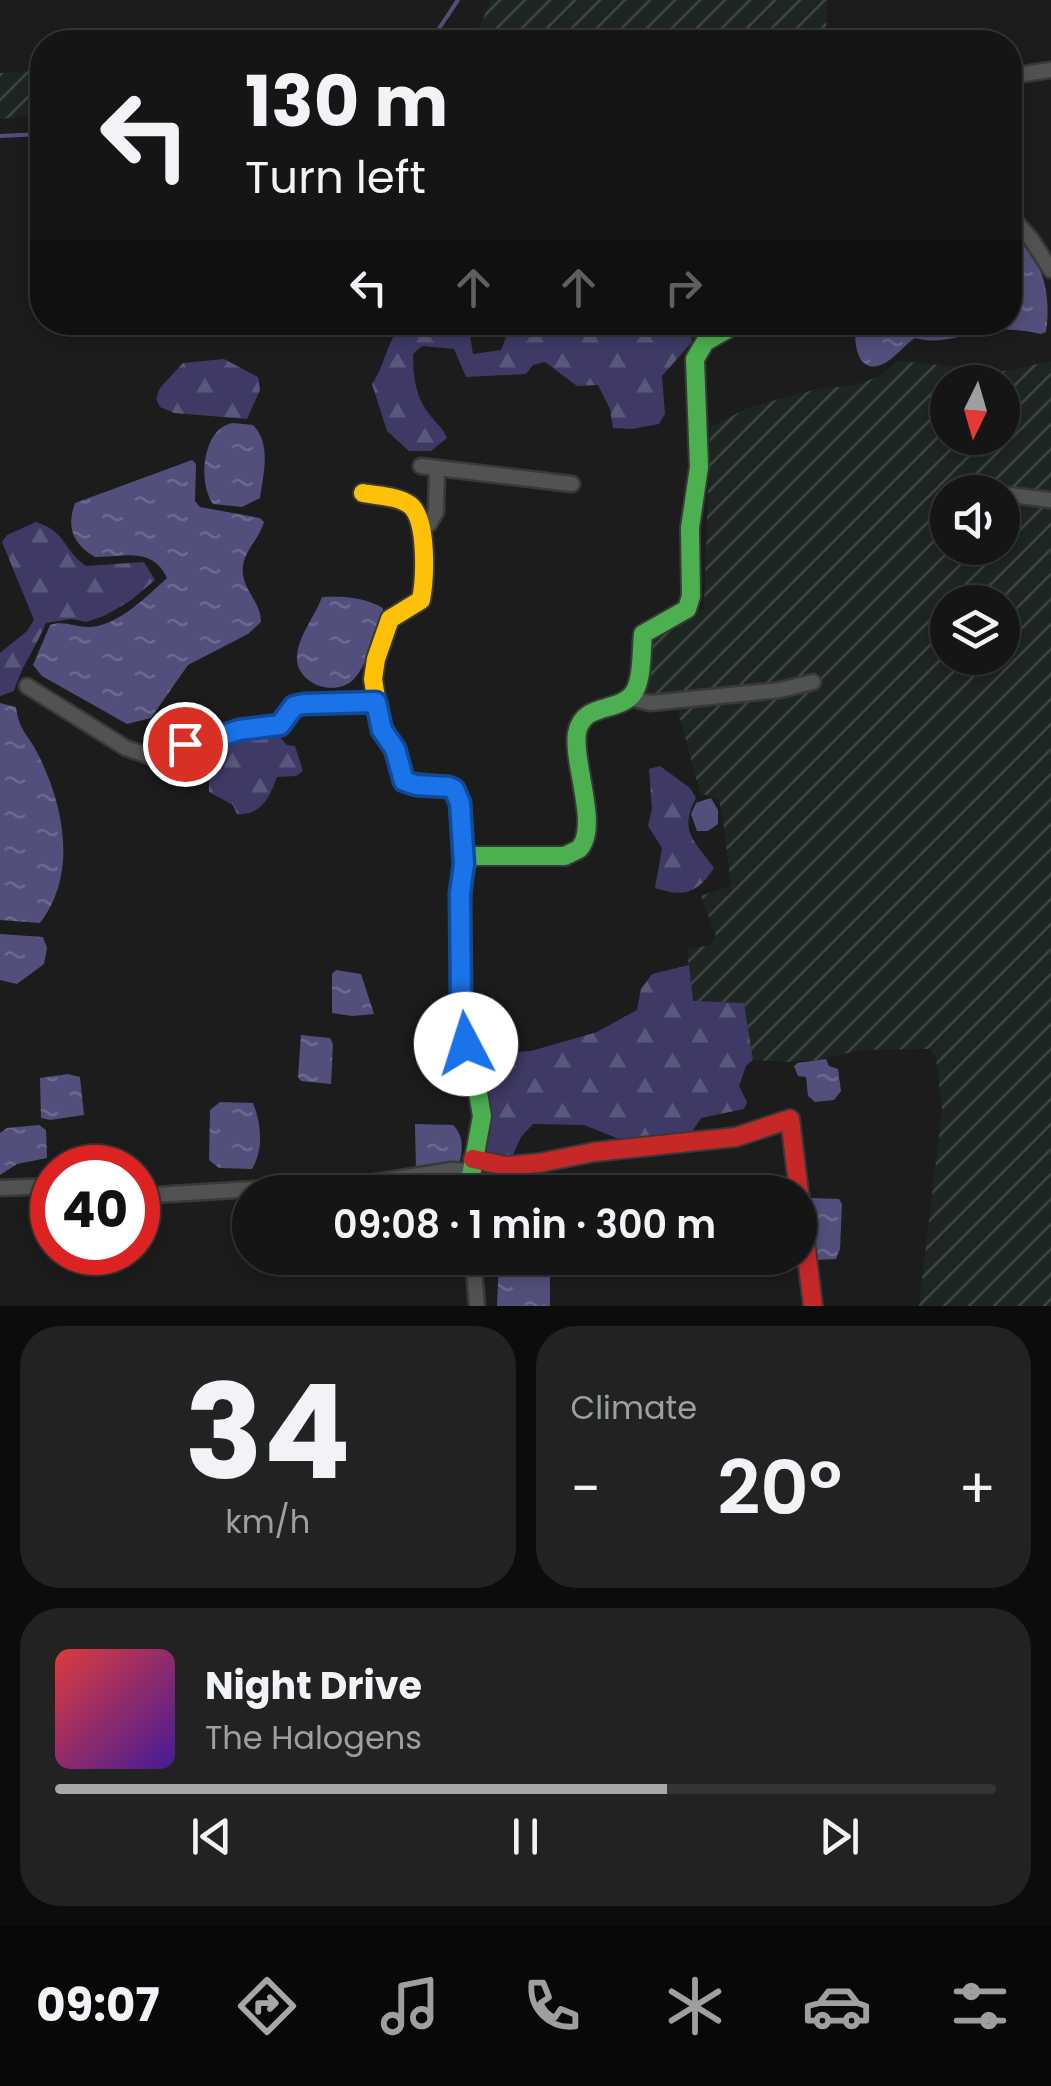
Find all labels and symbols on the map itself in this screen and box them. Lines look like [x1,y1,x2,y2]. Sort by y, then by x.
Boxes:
north arrow [930,365,1020,455]
pin [143,702,228,787]
position arrow [414,992,518,1096]
speed limit sign: 40 [30,1145,160,1275]

